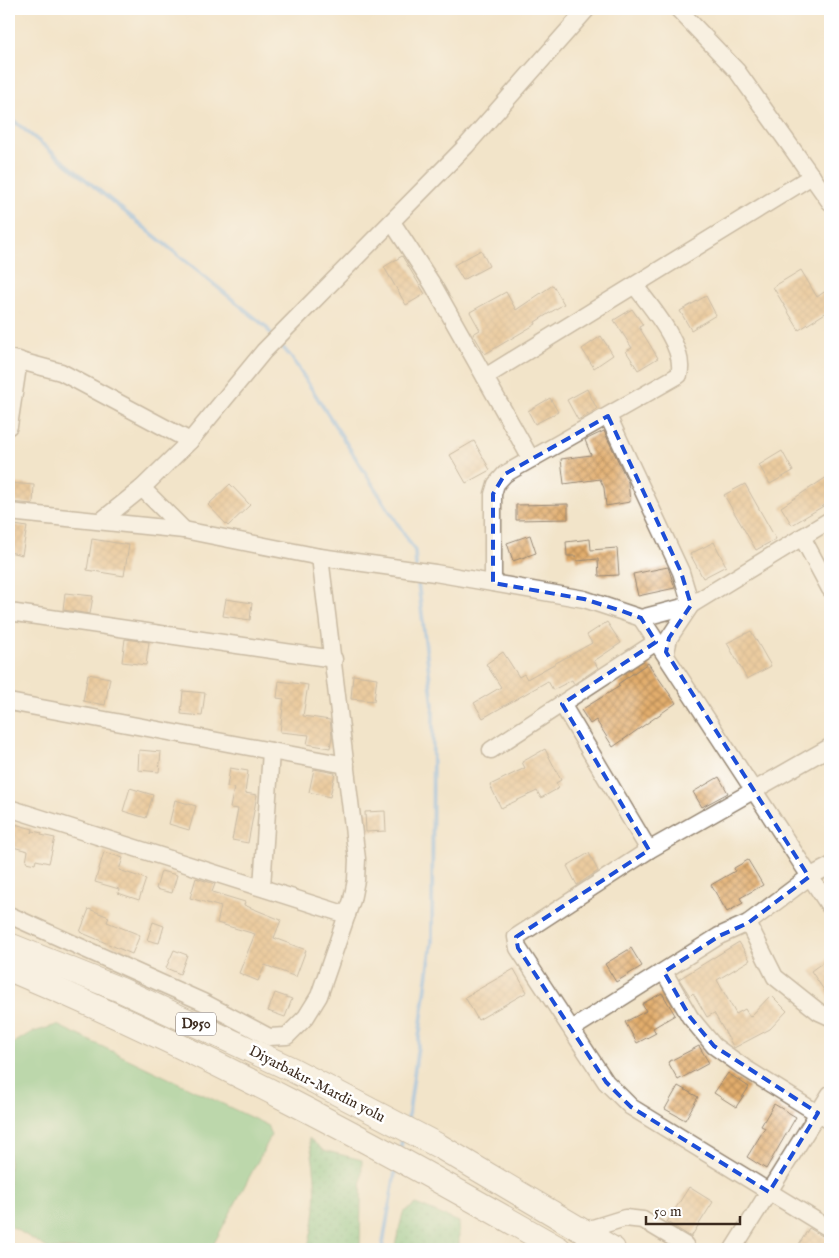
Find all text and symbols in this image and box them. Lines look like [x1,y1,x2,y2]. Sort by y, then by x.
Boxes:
road number: D950 [176,1012,216,1036]
street label: Diyarbakır-Mardin yolu [246,1041,389,1127]
scale bar [646,1193,740,1225]
text: 50 m [654,1202,682,1221]

